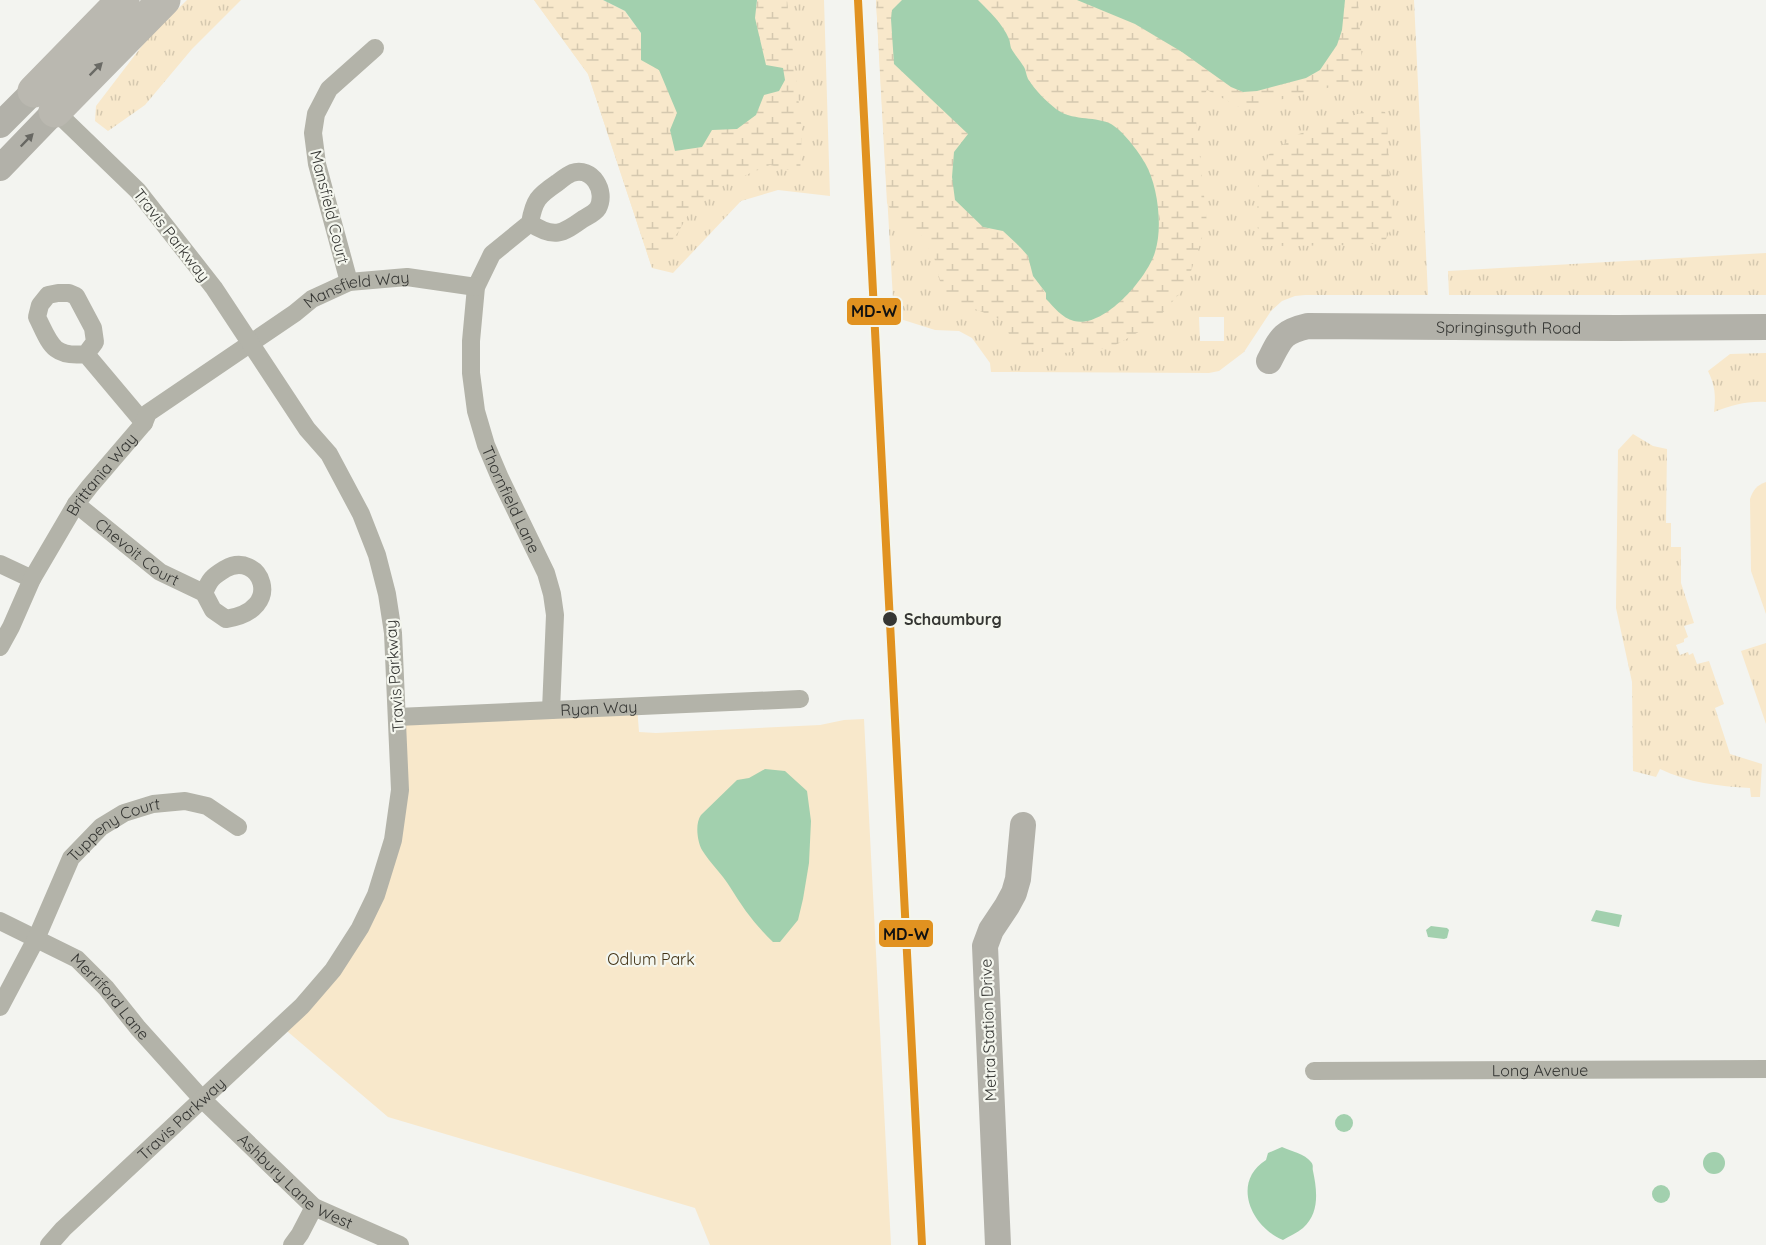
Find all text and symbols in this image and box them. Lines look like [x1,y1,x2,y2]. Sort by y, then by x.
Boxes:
one-way arrow [88,63,102,77]
one-way arrow [20,133,34,147]
street label: Mansfield Court [306,148,354,266]
street label: Travis Parkway [129,184,215,286]
street label: Mansfield Way [299,267,410,312]
line badge: MD-W [846,297,902,326]
text: MD-W [851,301,897,321]
street label: Springinsguth Road [1436,317,1581,338]
street label: Brittania Way [61,429,141,519]
street label: Thornfield Lane [478,443,545,556]
street label: Chevoit Court [91,514,183,590]
place label: Schaumburg [904,609,1002,629]
marker: Schaumburg [881,610,899,628]
street label: Travis Parkway [380,619,408,733]
street label: Ryan Way [560,696,638,720]
street label: Tuppeny Court [63,793,161,866]
line badge: MD-W [878,919,934,948]
text: MD-W [883,924,929,944]
street label: Merriford Lane [67,949,154,1044]
park label: Odlum Park [607,949,695,969]
street label: Metra Station Drive [976,958,1000,1102]
street label: Long Avenue [1492,1060,1588,1080]
street label: Travis Parkway [133,1073,229,1164]
street label: Ashbury Lane West [234,1129,356,1233]

